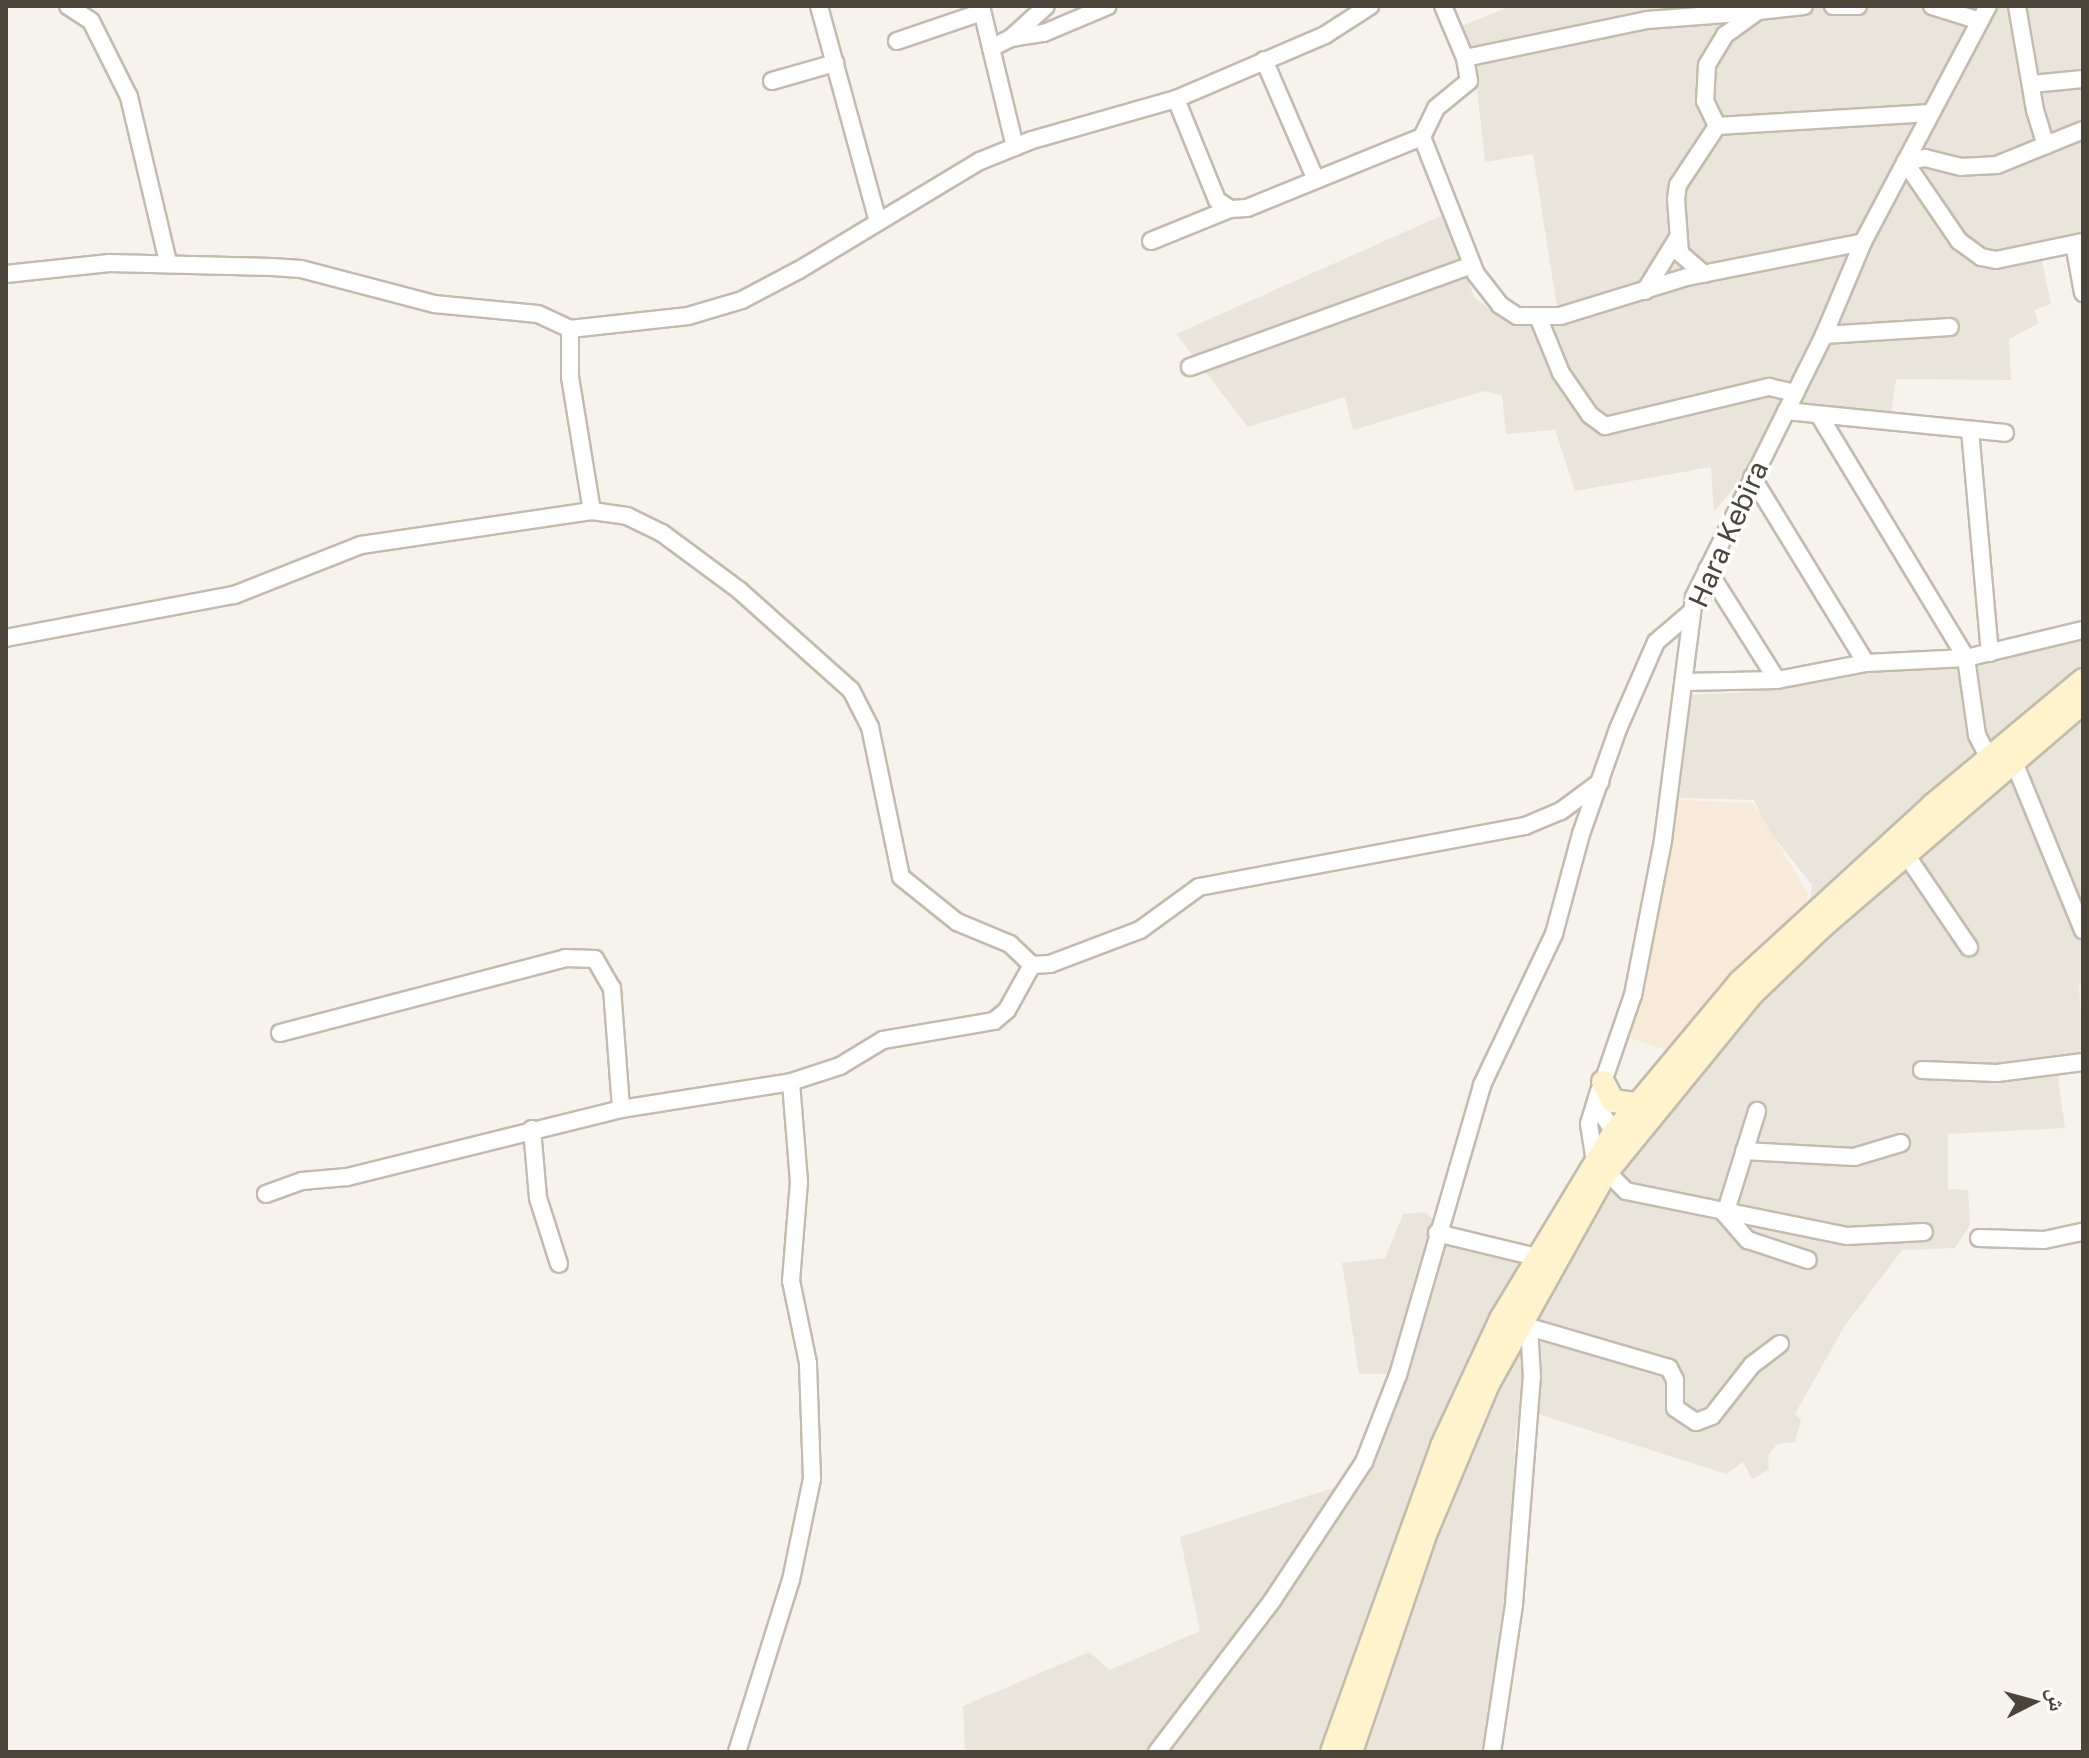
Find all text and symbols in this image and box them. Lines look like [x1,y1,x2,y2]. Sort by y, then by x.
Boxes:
street label: Hara Kebira [1681,456,1775,612]
north arrow [1993,1662,2073,1742]
text: ش [2043,1686,2072,1712]

